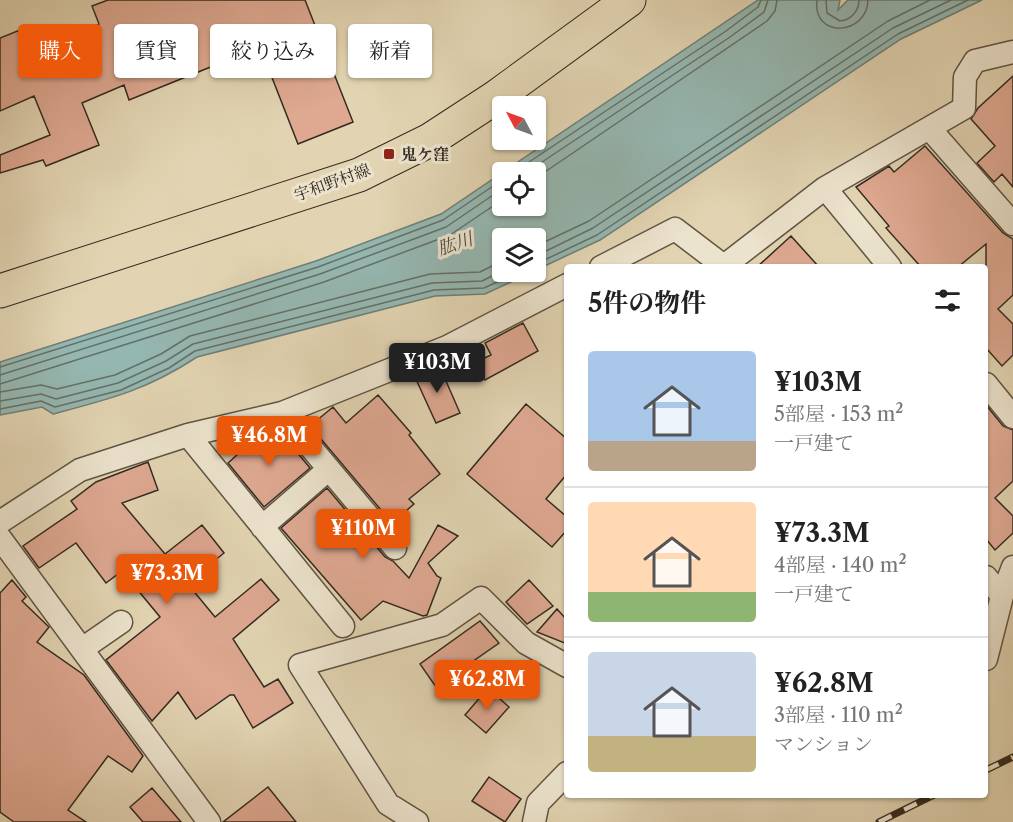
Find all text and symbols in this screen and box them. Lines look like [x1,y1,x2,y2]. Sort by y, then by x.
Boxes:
chip: 購入 [18,24,102,78]
chip: 賃貸 [114,24,198,78]
chip: 絞り込み [210,24,336,78]
chip: 新着 [348,24,432,78]
north arrow [492,96,546,150]
map controls [492,96,546,282]
place label: 鬼ケ窪 [401,144,449,164]
marker: 鬼ケ窪 [382,147,396,161]
street label: 宇和野村線 [291,159,373,205]
button: locate [492,162,546,216]
water label: 肱川 [434,227,477,260]
button: layers [492,228,546,282]
icon: filters [931,284,964,317]
text: 5件の物件 [588,287,706,319]
pin: ¥103M [395,343,479,394]
text: ¥103M [403,350,471,374]
text: ¥103M [774,366,862,398]
icon: home [636,375,708,447]
text: 5部屋 · 153 m² [774,402,904,426]
pin: ¥46.8M [220,416,318,467]
text: ¥46.8M [231,423,307,447]
text: 一戸建て [774,431,854,455]
pin: ¥110M [321,509,405,560]
text: ¥110M [330,516,396,540]
text: ¥73.3M [774,517,870,549]
icon: home [636,526,708,598]
text: 4部屋 · 140 m² [774,553,907,577]
pin: ¥73.3M [118,554,216,605]
text: ¥73.3M [130,561,204,585]
text: 一戸建て [774,582,854,606]
pin: ¥62.8M [438,660,536,711]
text: ¥62.8M [449,667,525,691]
text: ¥62.8M [774,667,874,699]
icon: home [636,676,708,748]
text: 3部屋 · 110 m² [774,703,903,727]
text: マンション [774,732,873,756]

